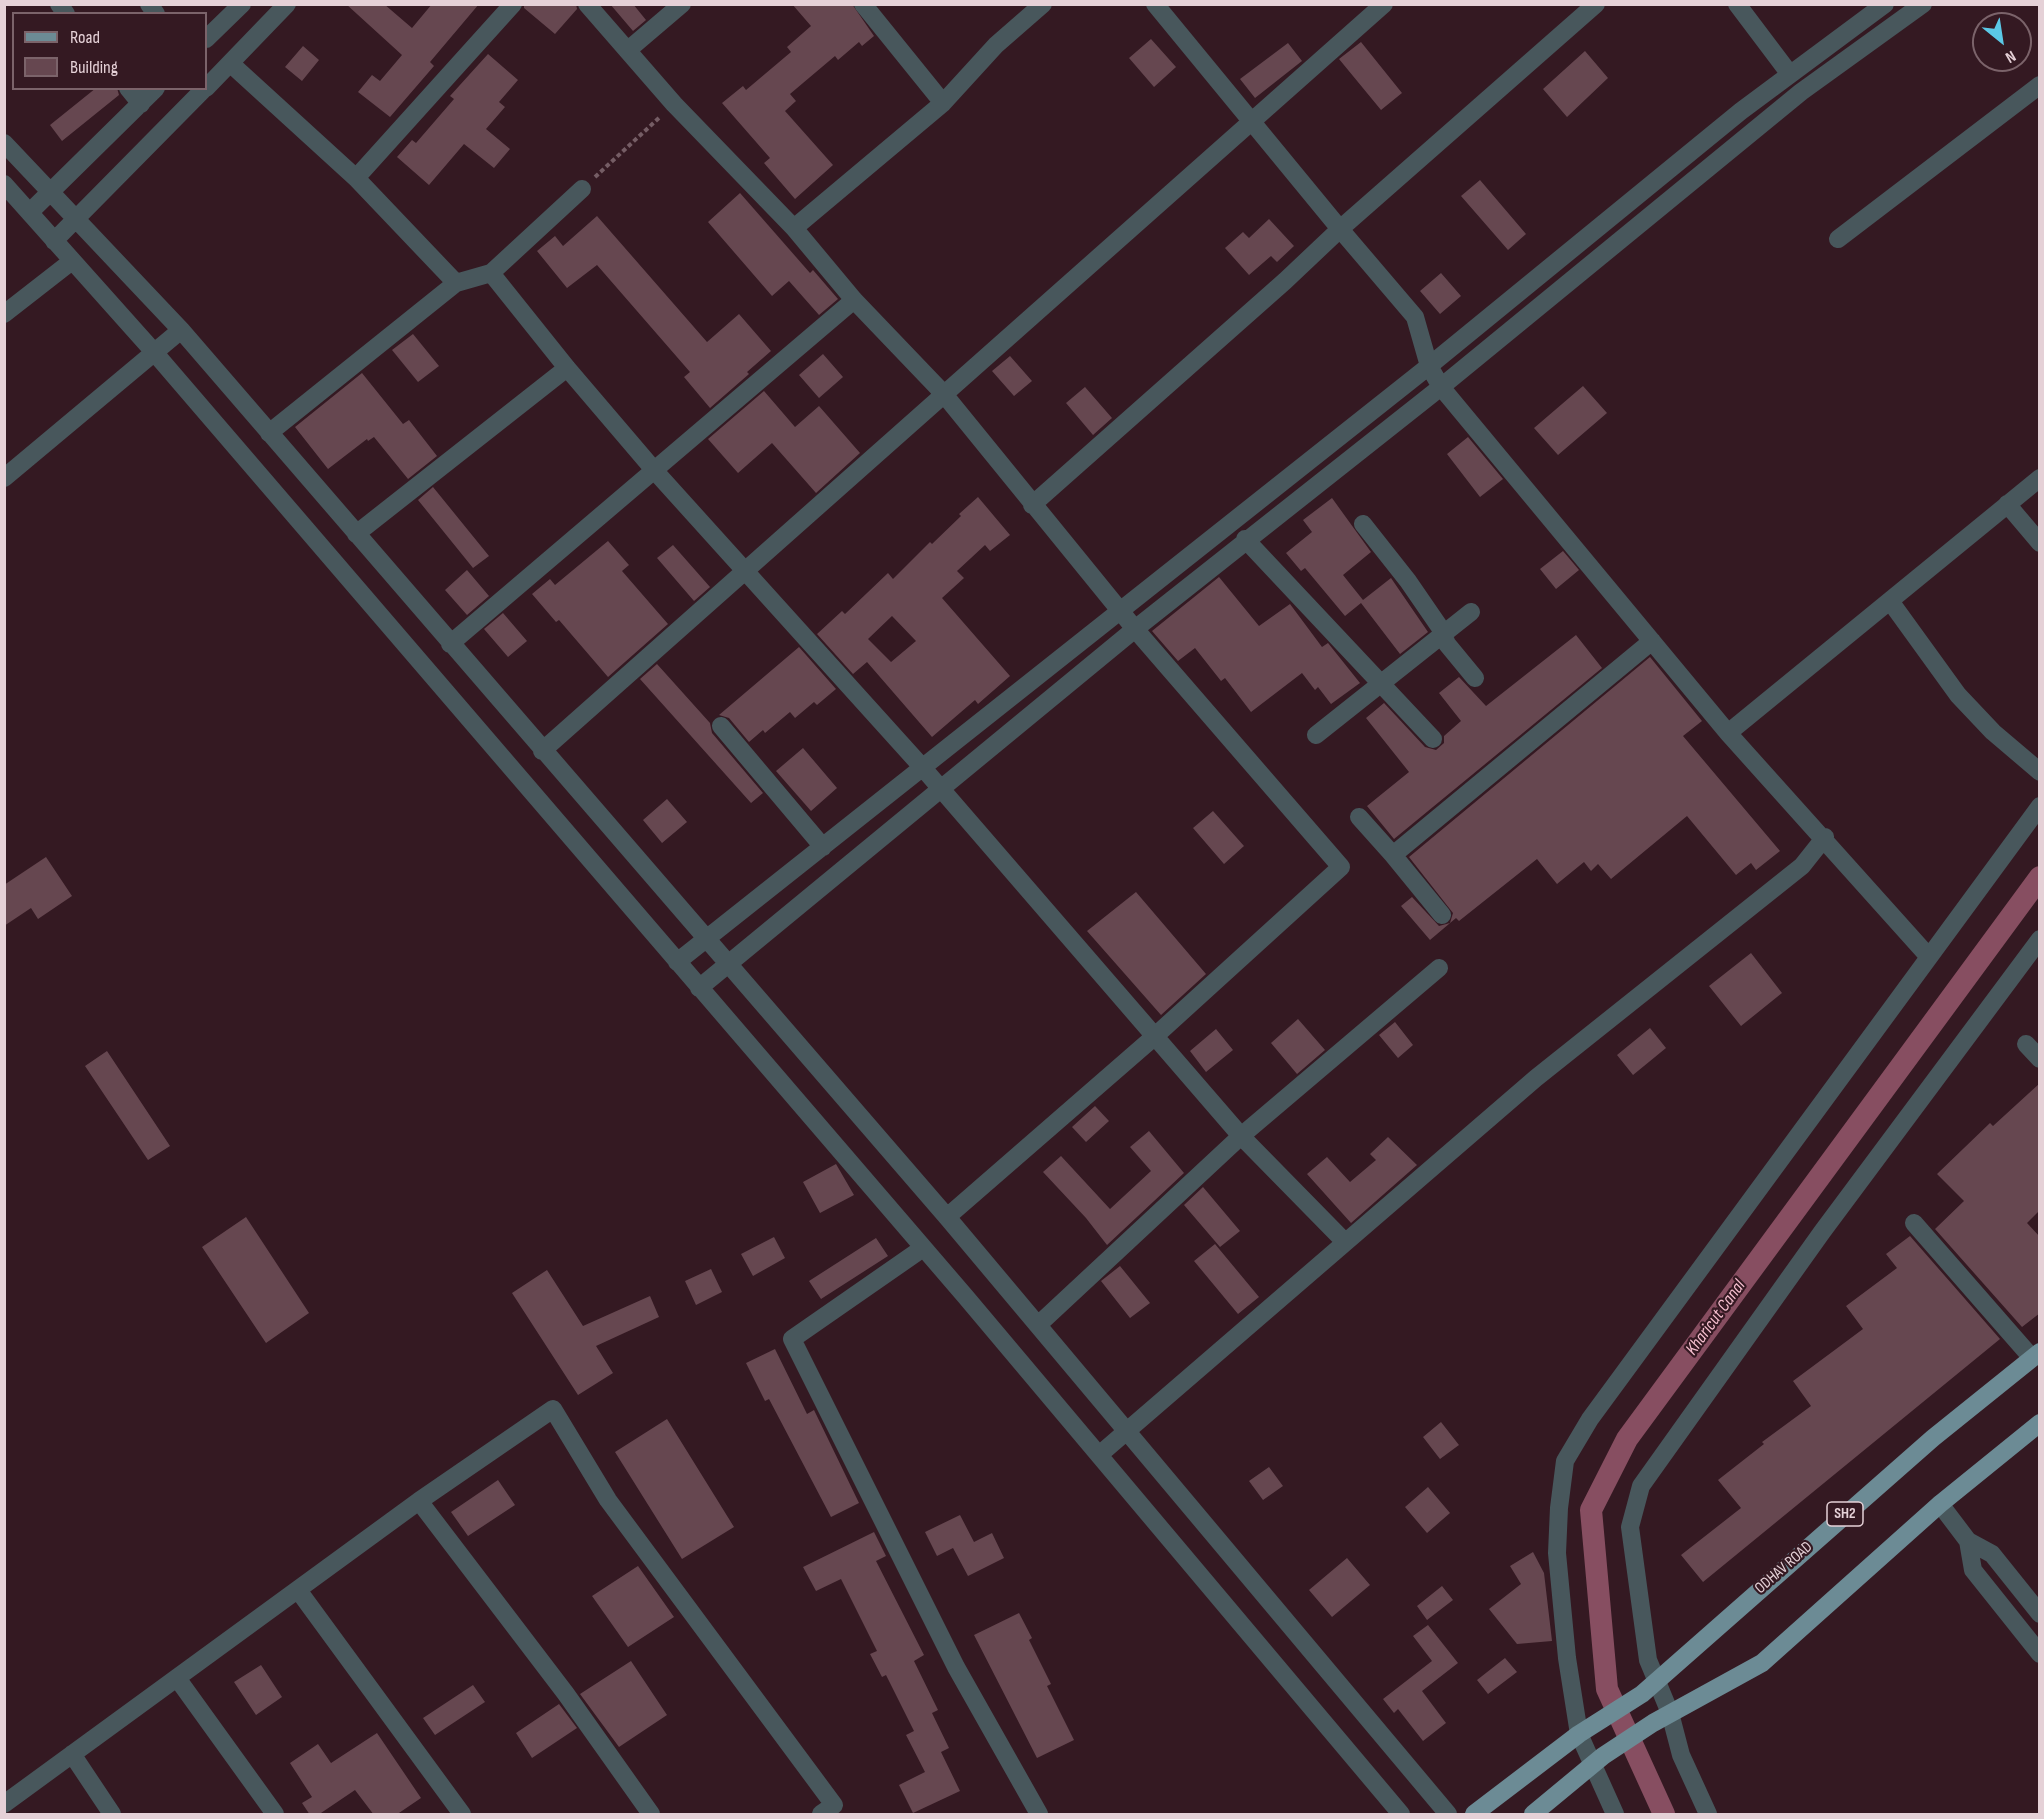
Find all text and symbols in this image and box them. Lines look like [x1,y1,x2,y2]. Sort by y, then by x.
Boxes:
legend [12,12,207,90]
north arrow [1972,12,2032,72]
text: Road [70,27,100,48]
text: N [2002,46,2019,67]
text: Building [70,57,118,78]
water label: Kharicut Canal [1682,1276,1750,1360]
road number: SH2 [1827,1502,1863,1526]
street label: ODHAV ROAD [1751,1538,1817,1598]

